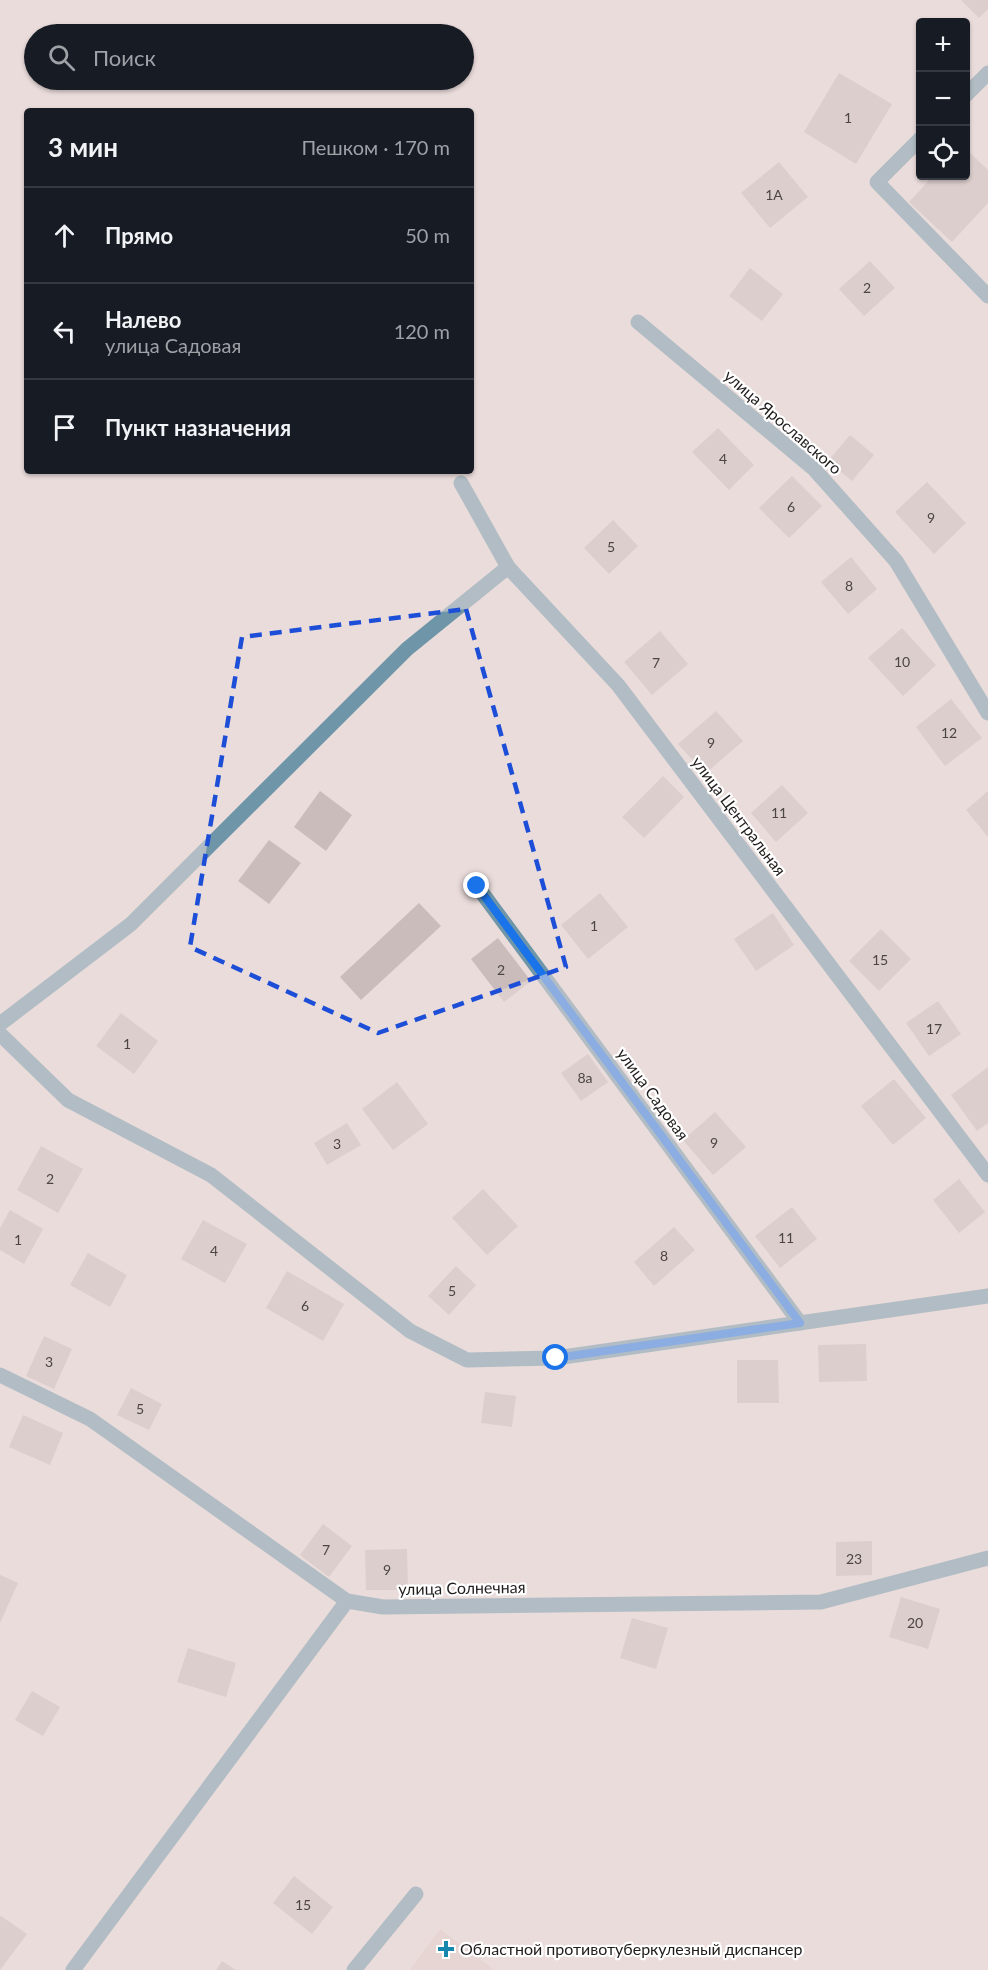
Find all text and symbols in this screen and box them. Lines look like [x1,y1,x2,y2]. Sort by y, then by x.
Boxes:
map controls [916,18,970,180]
button: + [916,18,970,72]
search box [24,24,474,90]
icon: search [45,41,78,74]
text: Поиск [93,44,156,71]
button: − [916,72,970,126]
house number: 1 [844,109,852,126]
button: locate [916,126,970,180]
text: 3 мин [48,131,118,163]
text: Пешком · 170 m [301,135,450,159]
house number: 1А [765,186,783,203]
icon: ahead [48,219,81,252]
text: Прямо [105,222,173,249]
text: 50 m [405,223,450,247]
house number: 2 [863,279,871,296]
text: Налево [105,306,181,333]
icon: left [48,315,81,348]
text: 120 m [394,319,450,343]
text: улица Садовая [105,333,241,357]
street label: улица Ярославского [721,366,846,478]
icon: arrive [48,411,81,444]
text: Пункт назначения [105,414,291,441]
house number: 4 [719,450,727,467]
house number: 6 [787,498,795,515]
house number: 9 [927,509,935,526]
house number: 5 [607,538,615,555]
house number: 8 [845,577,853,594]
house number: 10 [894,653,910,670]
house number: 7 [652,654,660,671]
house number: 12 [941,724,957,741]
house number: 9 [707,734,715,751]
street label: улица Центральная [688,752,790,879]
house number: 11 [771,804,787,821]
route end [463,872,489,898]
house number: 1 [590,917,598,934]
house number: 15 [872,951,888,968]
house number: 2 [497,961,505,978]
house number: 17 [926,1020,942,1037]
house number: 1 [123,1035,131,1052]
street label: улица Садовая [614,1044,693,1143]
house number: 8а [577,1069,593,1086]
house number: 9 [710,1134,718,1151]
house number: 3 [333,1135,341,1152]
house number: 2 [46,1170,54,1187]
house number: 11 [778,1229,794,1246]
house number: 1 [14,1231,22,1248]
house number: 4 [210,1242,218,1259]
house number: 8 [660,1247,668,1264]
house number: 5 [448,1282,456,1299]
house number: 6 [301,1297,309,1314]
route start [542,1344,568,1370]
house number: 3 [45,1353,53,1370]
house number: 5 [136,1400,144,1417]
house number: 7 [322,1541,330,1558]
house number: 23 [846,1550,862,1567]
house number: 9 [383,1561,391,1578]
street label: улица Солнечная [398,1577,526,1598]
house number: 20 [907,1614,923,1631]
house number: 15 [295,1896,311,1913]
place label: Областной противотуберкулезный диспансер [460,1939,802,1958]
marker: Областной противотуберкулезный диспансер [437,1940,455,1958]

